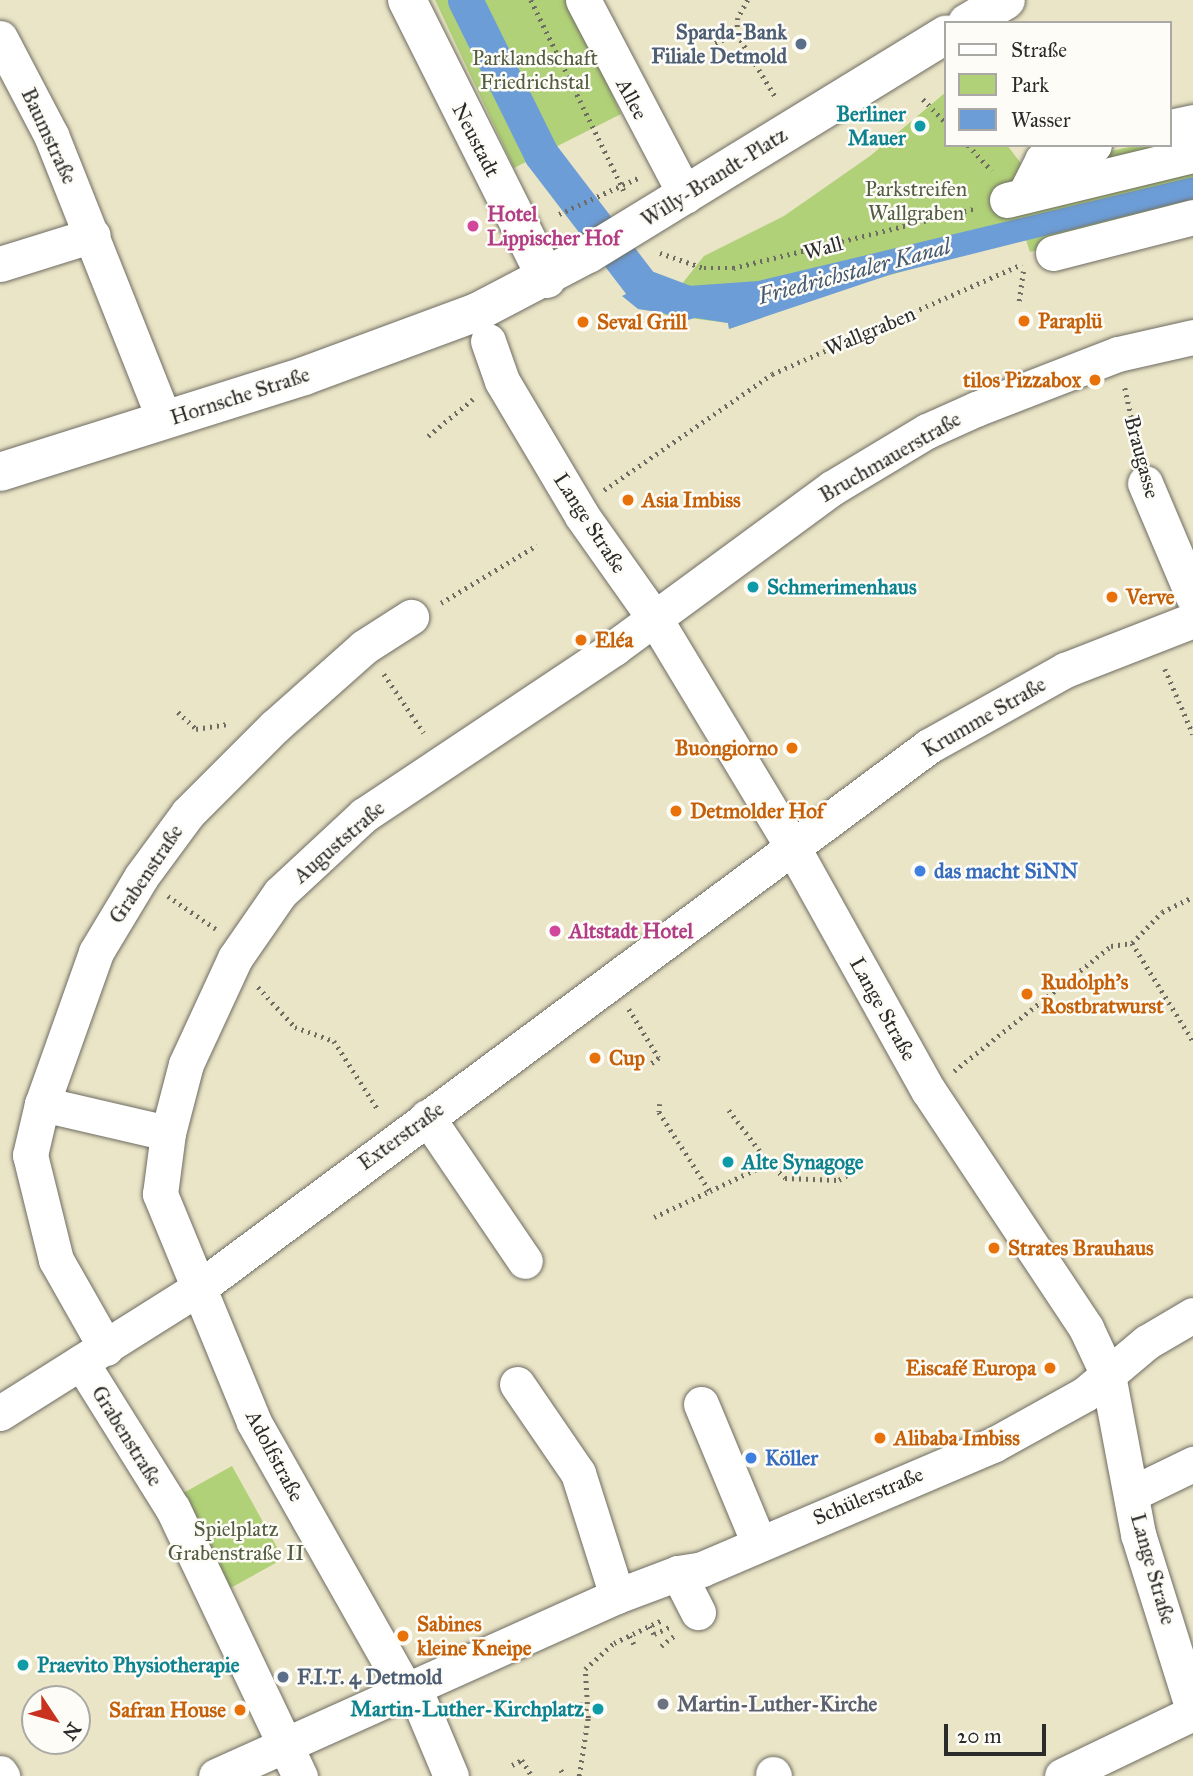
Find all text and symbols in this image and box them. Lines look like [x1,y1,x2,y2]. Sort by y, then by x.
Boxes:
place label: Sparda-Bank Filiale Detmold [651,19,787,69]
legend [944,21,1172,147]
marker: Sparda-Bank Filiale Detmold [793,36,809,52]
text: Straße [1011,37,1067,63]
park label: Parklandschaft Friedrichstal [472,45,598,95]
text: Park [1011,72,1049,98]
street label: Allee [611,74,653,124]
street label: Baumstraße [16,84,82,188]
street label: Neustadt [447,99,505,181]
place label: Berliner Mauer [836,101,906,151]
text: Wasser [1011,107,1071,133]
marker: Berliner Mauer [912,118,928,134]
street label: Willy-Brandt-Platz [636,122,792,232]
park label: Parkstreifen Wallgraben [865,176,967,226]
place label: Hotel Lippischer Hof [487,201,620,251]
marker: Hotel Lippischer Hof [465,218,481,234]
street label: Wall [801,231,845,265]
water label: Friedrichstaler Kanal [755,232,953,310]
street label: Wallgraben [821,301,919,361]
place label: Paraplü [1038,308,1102,334]
place label: Seval Grill [597,309,687,335]
marker: Paraplü [1016,313,1032,329]
marker: Seval Grill [575,314,591,330]
street label: Hornsche Straße [167,362,313,430]
place label: tilos Pizzabox [963,367,1081,393]
marker: tilos Pizzabox [1087,372,1103,388]
street label: Bruchmauerstraße [815,406,965,508]
street label: Braugasse [1119,413,1165,501]
street label: Lange Straße [548,468,632,578]
place label: Asia Imbiss [642,487,741,513]
marker: Asia Imbiss [620,492,636,508]
place label: Schmerimenhaus [767,574,917,600]
marker: Schmerimenhaus [745,579,761,595]
place label: Verve [1126,584,1175,610]
marker: Verve [1104,589,1120,605]
place label: Eléa [595,627,633,653]
marker: Eléa [573,632,589,648]
street label: Krumme Straße [918,671,1050,763]
place label: Buongiorno [675,735,778,761]
marker: Buongiorno [784,740,800,756]
street label: Auguststraße [288,795,390,889]
place label: Detmolder Hof [690,798,824,824]
marker: Detmolder Hof [668,803,684,819]
street label: Grabenstraße [104,820,188,928]
place label: das macht SiNN [934,858,1078,884]
marker: das macht SiNN [912,863,928,879]
place label: Altstadt Hotel [569,918,693,944]
marker: Altstadt Hotel [547,923,563,939]
street label: Lange Straße [844,953,922,1065]
place label: Rudolph's Rostbratwurst [1041,969,1164,1019]
marker: Rudolph's Rostbratwurst [1019,986,1035,1002]
place label: Cup [609,1045,645,1071]
marker: Cup [587,1050,603,1066]
street label: Exterstraße [353,1096,449,1176]
place label: Alte Synagoge [742,1149,864,1175]
marker: Alte Synagoge [720,1154,736,1170]
place label: Strates Brauhaus [1008,1235,1154,1261]
marker: Strates Brauhaus [986,1240,1002,1256]
place label: Eiscafé Europa [906,1355,1036,1381]
marker: Eiscafé Europa [1042,1360,1058,1376]
street label: Grabenstraße [86,1381,168,1491]
street label: Adolfstraße [241,1406,309,1506]
place label: Alibaba Imbiss [894,1425,1020,1451]
marker: Alibaba Imbiss [872,1430,888,1446]
place label: Köller [765,1445,818,1471]
marker: Köller [743,1450,759,1466]
street label: Schülerstraße [809,1461,927,1531]
street label: Lange Straße [1125,1510,1181,1628]
park label: Spielplatz Grabenstraße II [168,1516,304,1566]
place label: Sabines kleine Kneipe [417,1611,532,1661]
marker: Sabines kleine Kneipe [395,1628,411,1644]
place label: Praevito Physiotherapie [37,1652,240,1678]
marker: Praevito Physiotherapie [15,1657,31,1673]
place label: F.I.T. 4 Detmold [297,1664,442,1690]
marker: F.I.T. 4 Detmold [275,1669,291,1685]
north arrow [21,1685,91,1755]
place label: Martin-Luther-Kirche [677,1691,877,1717]
place label: Martin-Luther-Kirchplatz [350,1696,584,1722]
marker: Martin-Luther-Kirche [655,1696,671,1712]
place label: Safran House [109,1697,226,1723]
marker: Martin-Luther-Kirchplatz [590,1701,606,1717]
marker: Safran House [232,1702,248,1718]
scale bar [948,1710,1050,1754]
text: N [58,1718,86,1745]
text: 20 m [957,1723,1002,1749]

